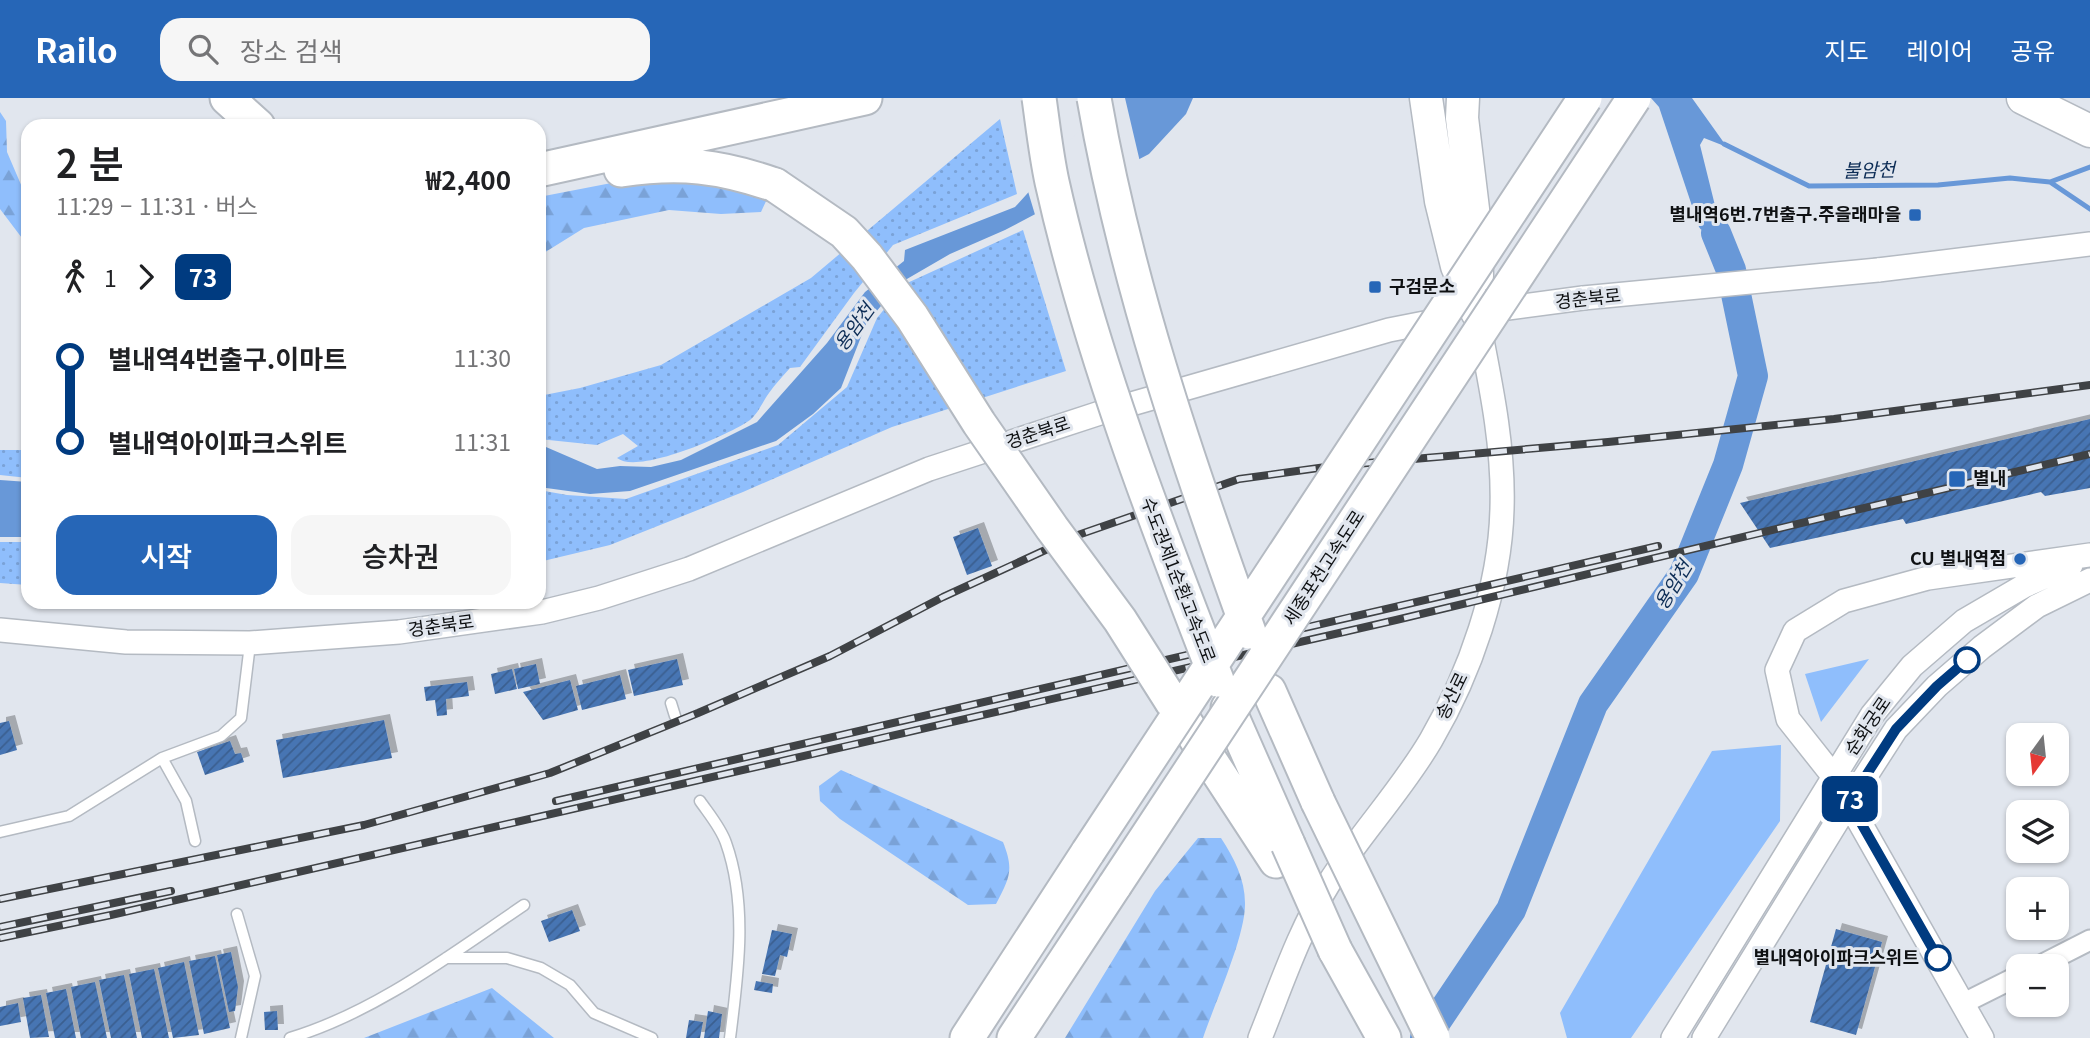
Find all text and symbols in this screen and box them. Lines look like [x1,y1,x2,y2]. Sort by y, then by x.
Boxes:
search box [160,18,650,81]
text: Railo [35,25,118,73]
icon: search [184,30,222,68]
text: 장소 검색 [240,31,343,68]
text: 지도 [1824,32,1869,67]
text: 레이어 [1907,32,1973,67]
text: 공유 [2011,32,2055,67]
text: 2 분 [56,134,124,189]
water label: 불암천 [1843,155,1897,182]
text: ₩2,400 [426,160,511,197]
text: 11:29 – 11:31 · 버스 [56,188,258,222]
place label: 별내역6번.7번출구.주을래마을 [1669,200,1901,226]
marker: 별내역6번.7번출구.주을래마을 [1907,207,1923,223]
icon: walk [56,258,94,296]
icon: forward [127,258,165,296]
text: 73 [189,259,217,294]
text: 1 [104,260,117,294]
place label: 구검문소 [1389,272,1455,298]
marker: 구검문소 [1367,279,1383,295]
street label: 경춘북로 [1553,281,1622,313]
water label: 용암천 [826,296,880,355]
text: 별내역4번출구.이마트 [108,339,347,376]
text: 11:30 [454,340,511,374]
street label: 경춘북로 [1002,408,1073,454]
text: 별내역아이파크스위트 [108,423,347,460]
text: 11:31 [454,424,511,458]
place label: 별내 [1973,464,2006,490]
marker: 별내 [1947,469,1967,489]
street label: 수도권제1순환고속도로 [1136,493,1223,666]
street label: 세종포천고속도로 [1275,504,1369,630]
button: 시작 [56,515,277,595]
button: 승차권 [291,515,511,595]
place label: CU 별내역점 [1910,544,2006,570]
marker: CU 별내역점 [2012,551,2028,567]
water label: 용암천 [1647,554,1698,614]
street label: 경춘북로 [406,607,475,642]
unlabelled marker [1954,647,1980,673]
street label: 송산로 [1428,667,1473,723]
street label: 순화궁로 [1837,690,1896,760]
north arrow [2006,723,2068,786]
map controls [2006,723,2069,1017]
line badge: 73 [1818,776,1882,822]
text: 73 [1836,781,1864,816]
button: layers [2006,800,2069,863]
button: + [2006,877,2069,940]
place label: 별내역아이파크스위트 [1753,943,1919,969]
marker: 별내역아이파크스위트 [1925,945,1951,971]
button: − [2006,954,2069,1017]

